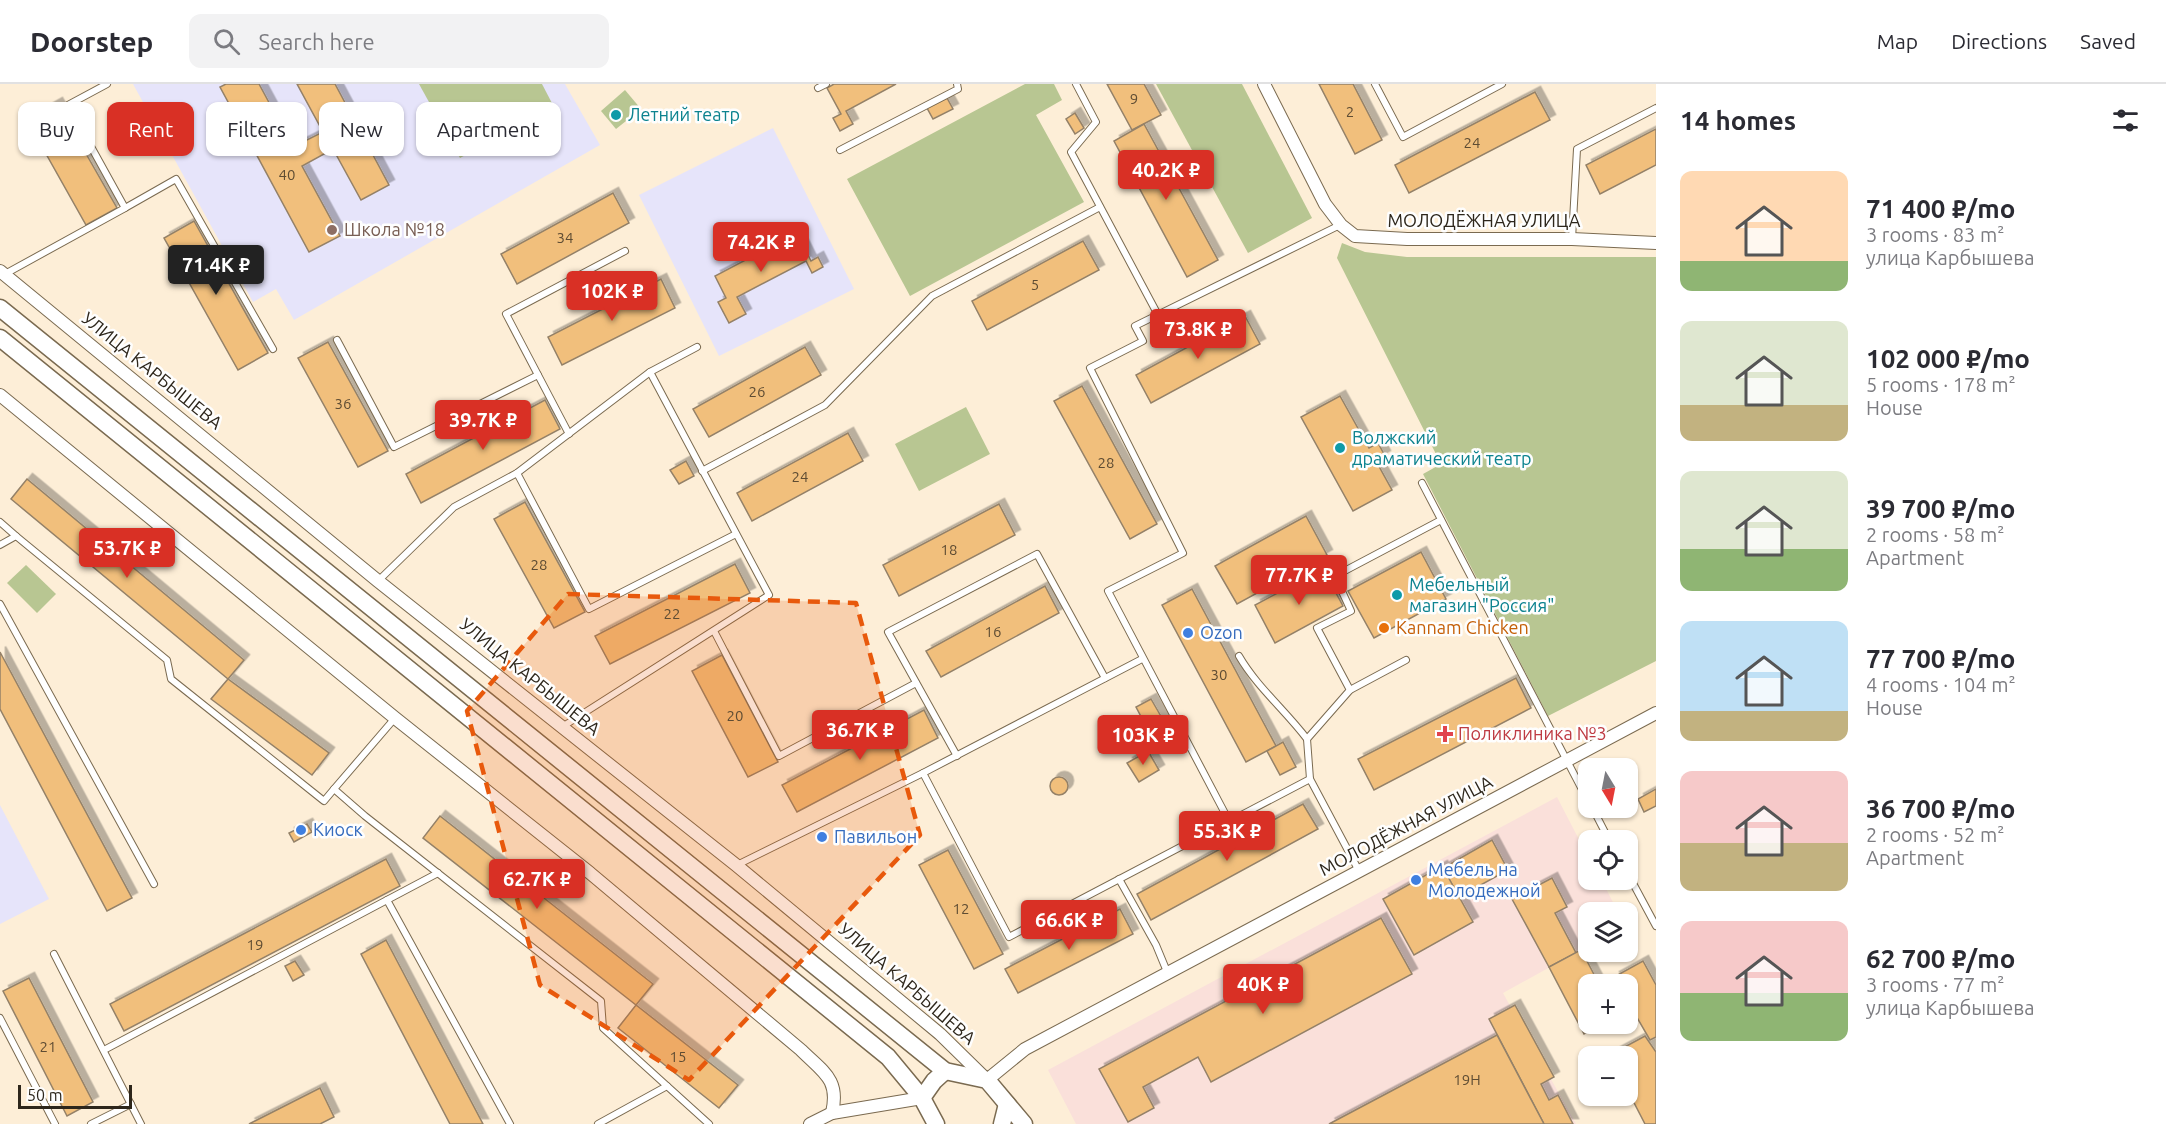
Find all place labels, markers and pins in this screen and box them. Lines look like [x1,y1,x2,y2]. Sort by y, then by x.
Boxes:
place label: Летний театр [628,104,740,124]
marker: Летний театр [609,108,623,122]
pin: 40.2K ₽ [1111,150,1221,201]
place label: Школа №18 [344,219,445,239]
pin: 74.2K ₽ [706,222,816,273]
marker: Школа №18 [325,223,339,237]
pin: 71.4K ₽ [161,245,271,296]
pin: 102K ₽ [563,271,661,322]
pin: 73.8K ₽ [1143,309,1253,360]
pin: 39.7K ₽ [428,400,538,451]
place label: Волжский драматический театр [1352,427,1531,468]
marker: Волжский драматический театр [1333,441,1347,455]
pin: 53.7K ₽ [72,528,182,579]
pin: 77.7K ₽ [1244,555,1354,606]
place label: Мебельный магазин "Россия" [1409,574,1554,615]
marker: Мебельный магазин "Россия" [1390,588,1404,602]
place label: Kannam Chicken [1396,617,1529,637]
marker: Kannam Chicken [1377,621,1391,635]
place label: Ozon [1200,622,1243,642]
marker: Ozon [1181,626,1195,640]
pin: 36.7K ₽ [805,710,915,761]
pin: 103K ₽ [1094,715,1192,766]
place label: Поликлиника №3 [1458,723,1607,743]
marker: Поликлиника №3 [1436,725,1454,743]
pin: 55.3K ₽ [1172,811,1282,862]
place label: Киоск [313,819,363,839]
marker: Киоск [294,823,308,837]
place label: Павильон [834,826,917,846]
marker: Павильон [815,830,829,844]
pin: 62.7K ₽ [482,859,592,910]
place label: Мебель на Молодежной [1428,859,1541,900]
marker: Мебель на Молодежной [1409,873,1423,887]
pin: 66.6K ₽ [1014,900,1124,951]
pin: 40K ₽ [1221,964,1305,1015]

